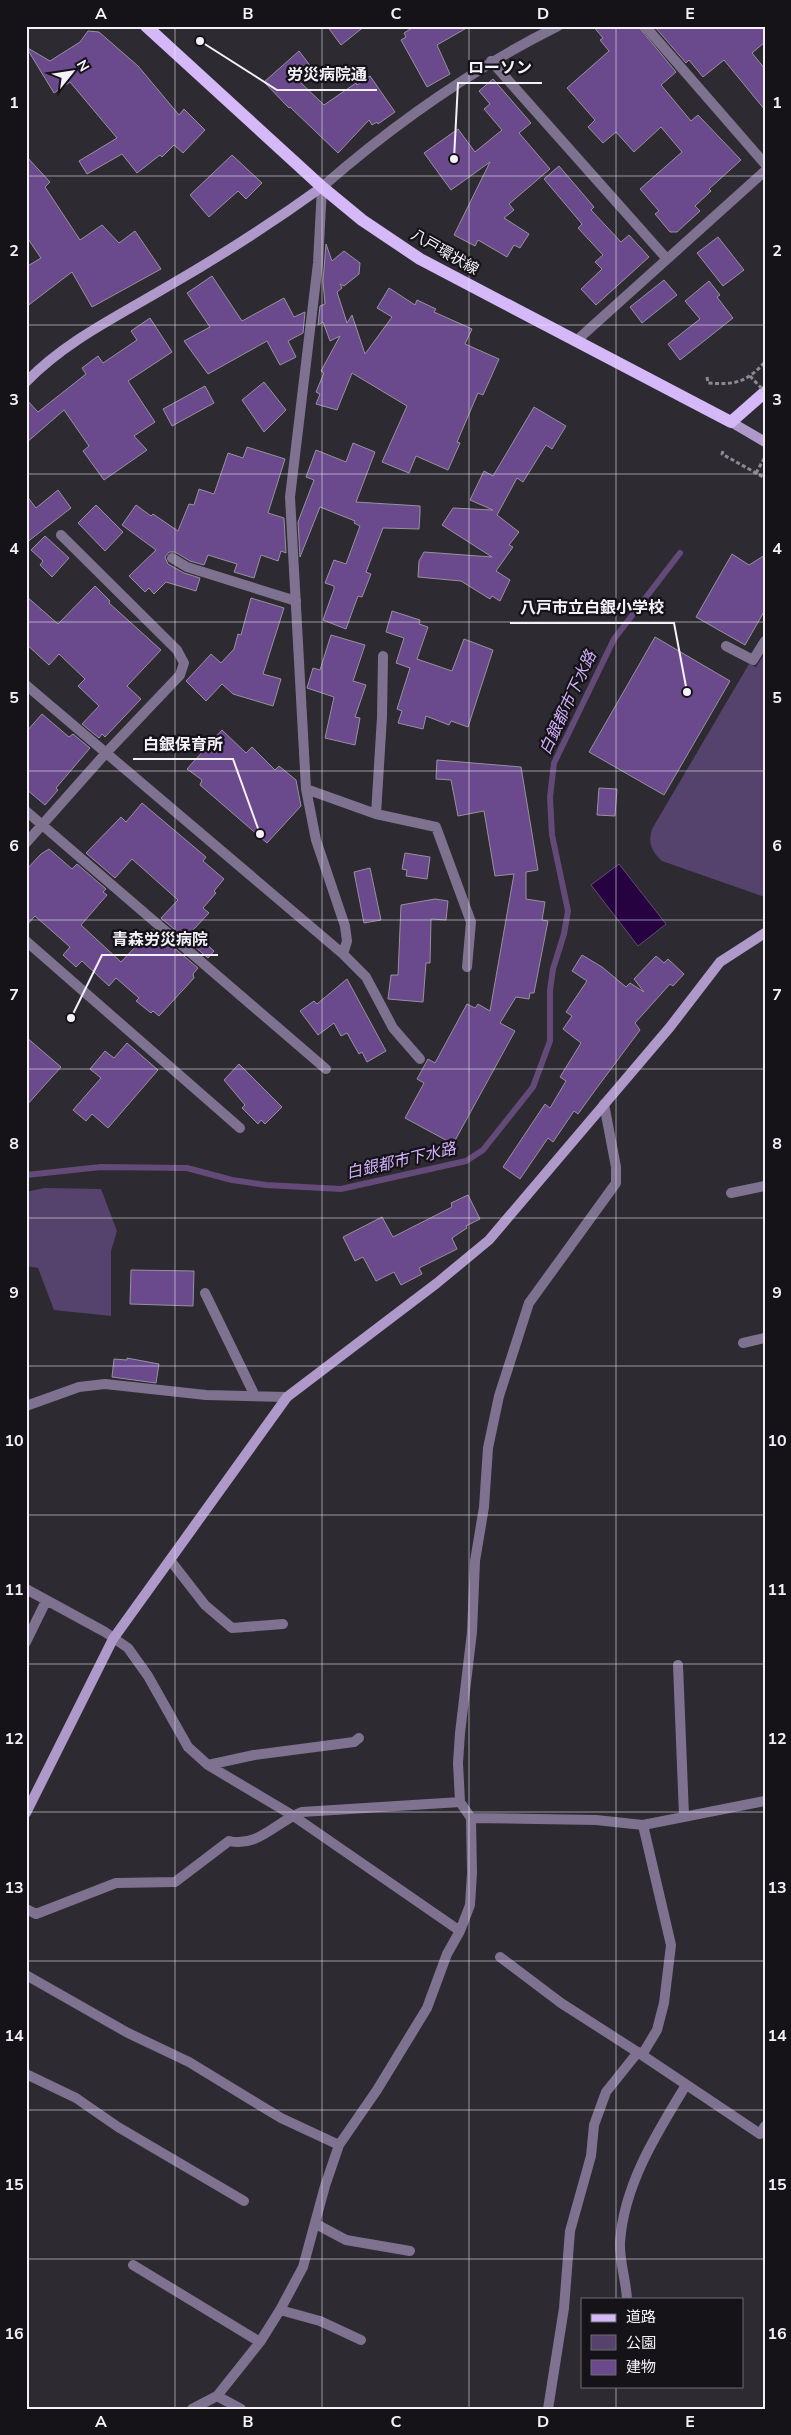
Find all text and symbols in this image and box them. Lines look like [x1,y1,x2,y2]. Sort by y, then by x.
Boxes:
text: A [95,3,107,25]
text: B [242,3,254,25]
text: C [391,3,402,25]
text: D [537,3,549,25]
text: E [685,3,695,25]
north arrow [48,48,98,98]
callout: ローソン [458,52,542,83]
text: N [72,56,94,75]
text: ローソン [468,57,532,79]
callout: 労災病院通 [277,59,377,90]
text: 労災病院通 [287,64,367,86]
text: 1 [9,92,19,114]
text: 1 [772,92,782,114]
street label: 八戸環状線 [408,225,482,279]
text: 2 [9,240,19,262]
text: 2 [772,240,782,262]
text: 3 [9,389,19,411]
text: 3 [772,389,782,411]
text: 4 [9,538,19,560]
text: 4 [772,538,782,560]
callout: 八戸市立白銀小学校 [510,592,674,623]
text: 八戸市立白銀小学校 [520,597,664,619]
water label: 白銀都市下水路 [534,646,602,758]
text: 5 [9,687,19,709]
text: 5 [772,687,782,709]
callout: 白銀保育所 [133,728,233,759]
text: 白銀保育所 [143,734,223,756]
text: 6 [9,835,19,857]
text: 6 [772,835,782,857]
callout: 青森労災病院 [102,924,218,955]
text: 青森労災病院 [112,929,208,951]
text: 7 [9,984,19,1006]
text: 7 [772,984,782,1006]
text: 8 [9,1133,19,1155]
text: 8 [772,1133,782,1155]
water label: 白銀都市下水路 [344,1137,460,1184]
text: 9 [9,1282,19,1304]
text: 9 [772,1282,782,1304]
text: 10 [4,1430,24,1452]
text: 10 [767,1430,787,1452]
text: 11 [4,1579,24,1601]
text: 11 [767,1579,787,1601]
text: 12 [4,1728,24,1750]
text: 12 [767,1728,787,1750]
text: 13 [4,1877,24,1899]
text: 13 [767,1877,787,1899]
text: 14 [4,2025,24,2047]
text: 14 [767,2025,787,2047]
text: 15 [4,2174,24,2196]
text: 15 [767,2174,787,2196]
legend [581,2298,744,2388]
text: 道路 [626,2307,656,2327]
text: 16 [4,2323,24,2345]
text: 16 [767,2323,787,2345]
text: 公園 [626,2333,656,2353]
text: 建物 [626,2357,656,2377]
text: A [95,2411,107,2433]
text: B [242,2411,254,2433]
text: C [391,2411,402,2433]
text: D [537,2411,549,2433]
text: E [685,2411,695,2433]

